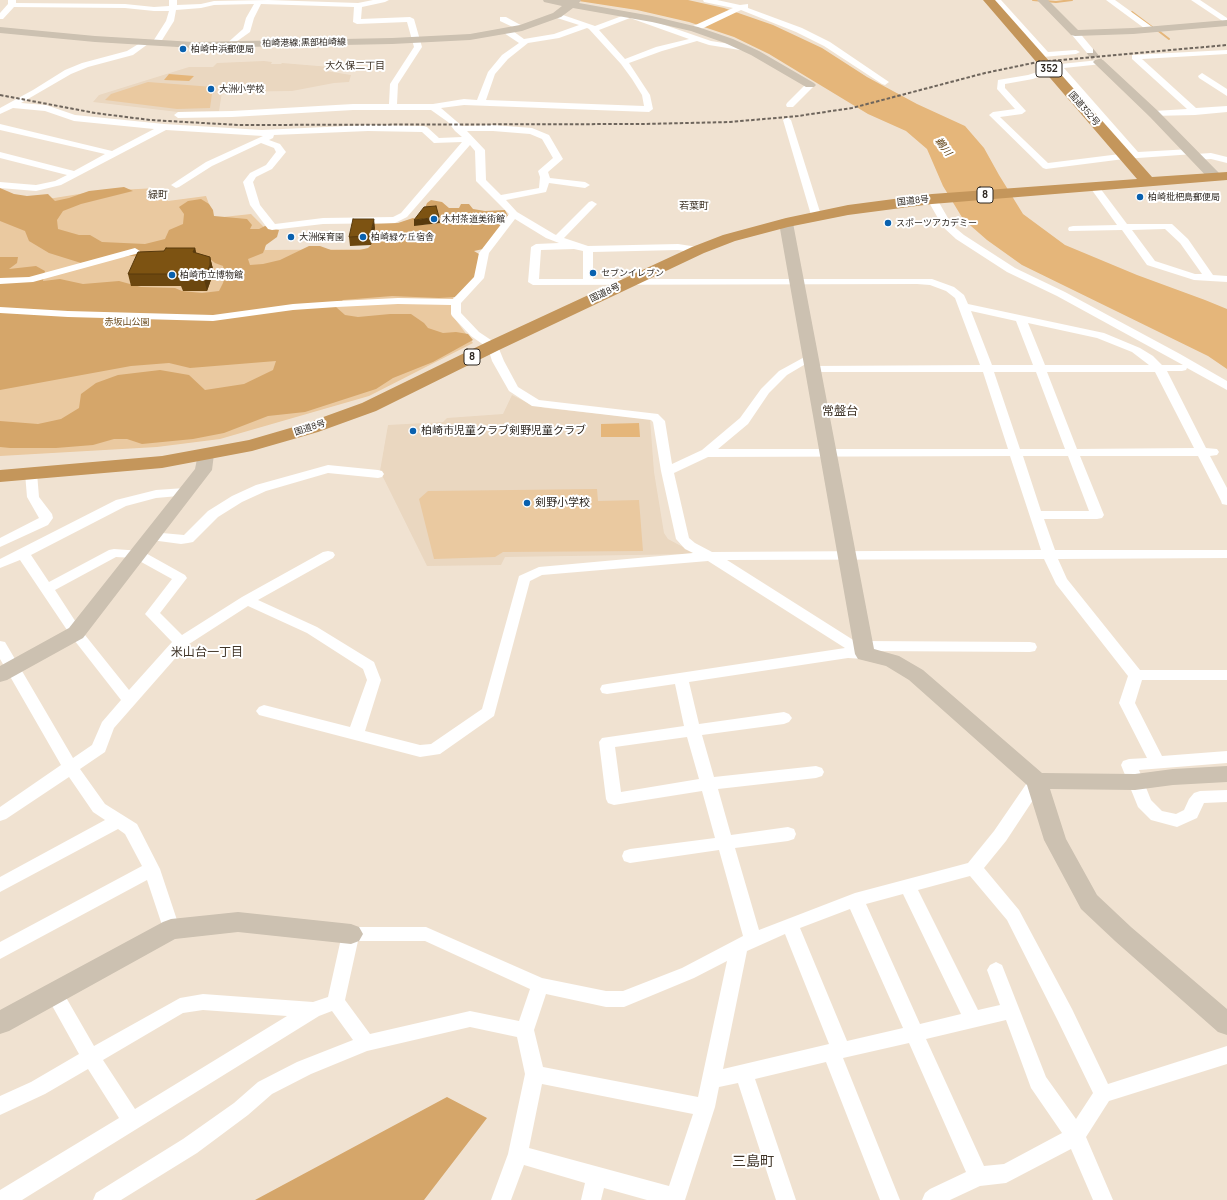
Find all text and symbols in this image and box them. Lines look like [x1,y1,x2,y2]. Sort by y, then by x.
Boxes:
street label: 柏崎港線;黒部柏崎線 [262,37,346,49]
marker: 柏崎中浜郵便局 [178,44,188,54]
place label: 柏崎中浜郵便局 [191,44,254,54]
district label: 大久保二丁目 [325,60,385,72]
road number: 352 [1036,61,1062,77]
marker: 大洲小学校 [206,84,216,94]
place label: 大洲小学校 [219,84,264,94]
street label: 国道352号 [1066,90,1102,128]
water label: 鵜川 [932,135,954,159]
road number: 8 [977,187,993,203]
district label: 緑町 [148,189,168,201]
marker: 柏崎枇杷島郵便局 [1135,192,1145,202]
place label: 柏崎枇杷島郵便局 [1148,192,1220,202]
street label: 国道8号 [896,194,930,208]
district label: 若葉町 [679,200,709,212]
marker: 木村茶道美術館 [429,214,439,224]
place label: 木村茶道美術館 [442,214,505,224]
marker: スポーツアカデミー [883,218,893,228]
place label: スポーツアカデミー [896,218,977,228]
marker: 大洲保育園 [286,232,296,242]
place label: 大洲保育園 [299,232,344,242]
marker: 柏崎緑ケ丘宿舎 [358,232,368,242]
place label: 柏崎緑ケ丘宿舎 [371,232,434,242]
marker: セブンイレブン [588,268,598,278]
place label: セブンイレブン [601,268,664,278]
marker: 柏崎市立博物館 [167,270,177,280]
place label: 柏崎市立博物館 [180,270,243,280]
street label: 国道8号 [588,281,622,305]
park label: 赤坂山公園 [105,317,149,327]
road number: 8 [464,349,480,365]
district label: 常盤台 [822,405,858,419]
street label: 国道8号 [293,418,327,438]
place label: 柏崎市児童クラブ剣野児童クラブ [421,424,586,438]
marker: 柏崎市児童クラブ剣野児童クラブ [408,426,418,436]
place label: 剣野小学校 [535,496,590,510]
marker: 剣野小学校 [522,498,532,508]
district label: 米山台一丁目 [171,646,243,660]
district label: 三島町 [732,1154,774,1170]

